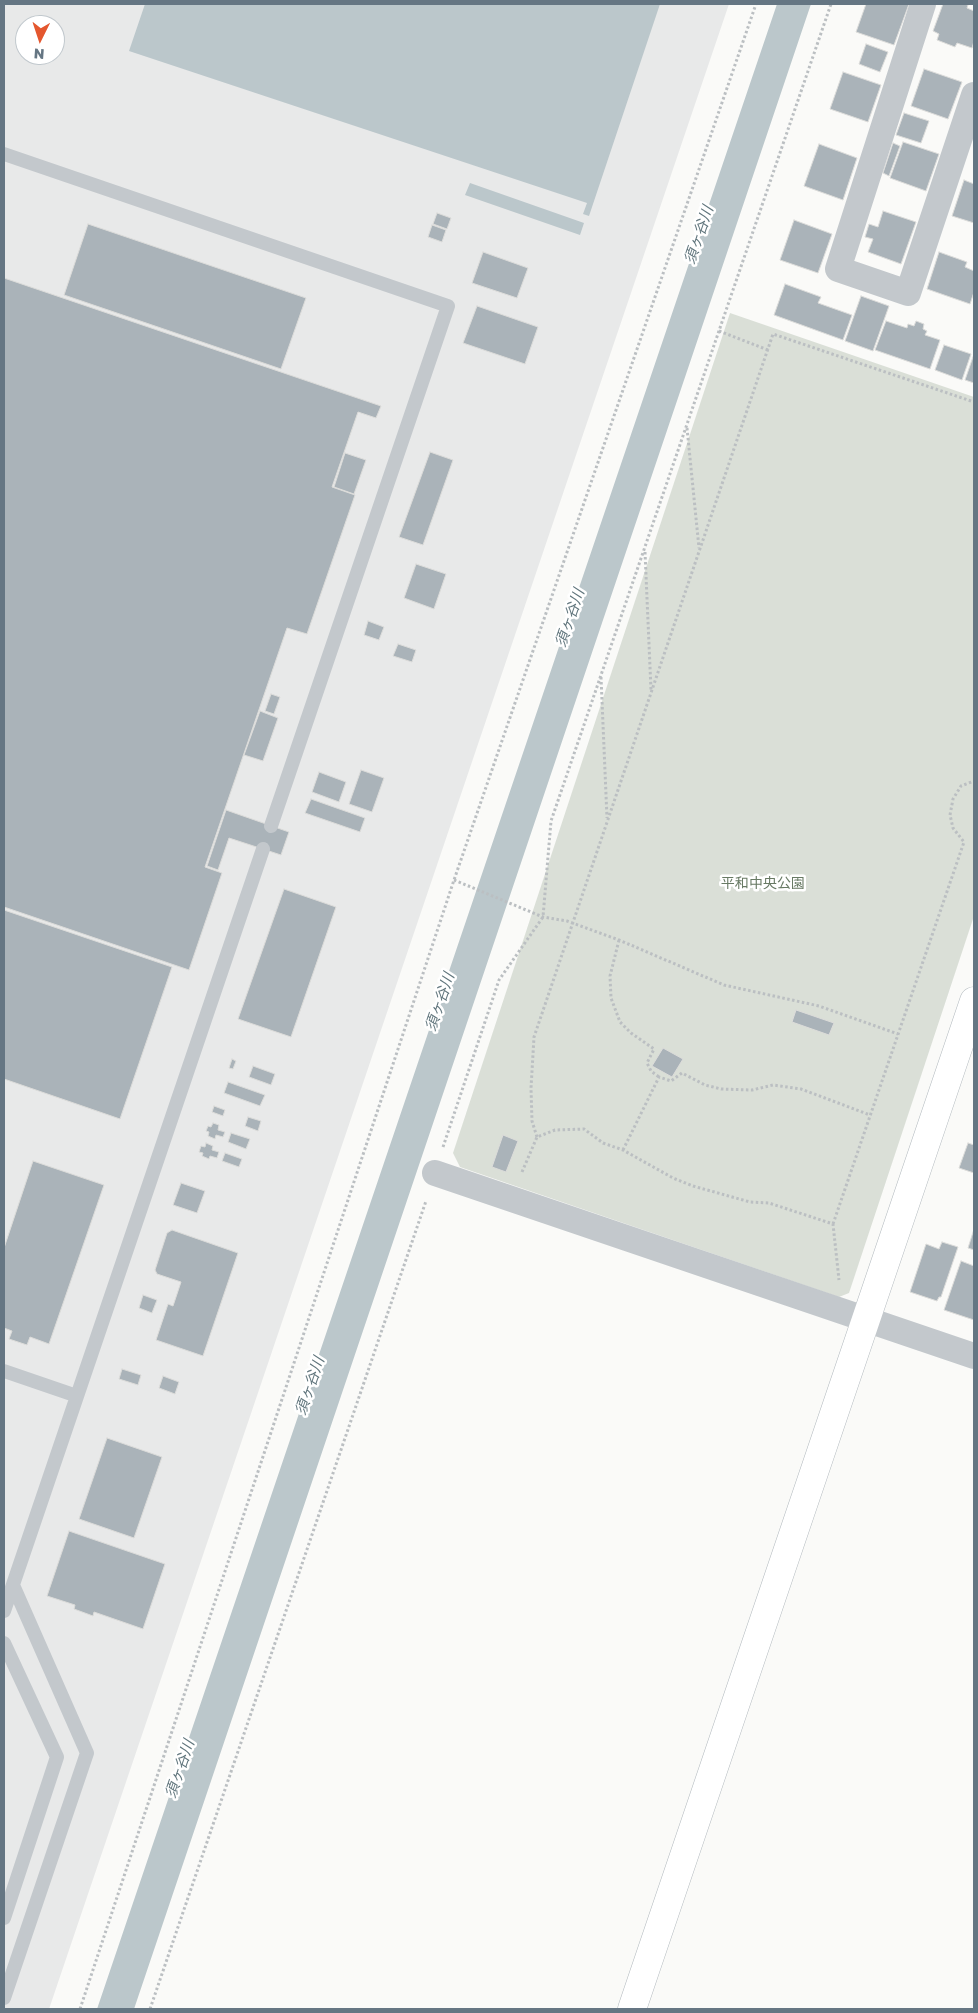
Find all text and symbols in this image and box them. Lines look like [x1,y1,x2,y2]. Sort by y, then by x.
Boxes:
north arrow [15,15,65,65]
text: N [33,46,45,63]
water label: 須ヶ谷川 [681,204,717,266]
water label: 須ヶ谷川 [552,587,588,649]
park label: 平和中央公園 [721,876,805,892]
water label: 須ヶ谷川 [422,971,458,1033]
water label: 須ヶ谷川 [292,1355,328,1417]
water label: 須ヶ谷川 [162,1738,198,1800]

